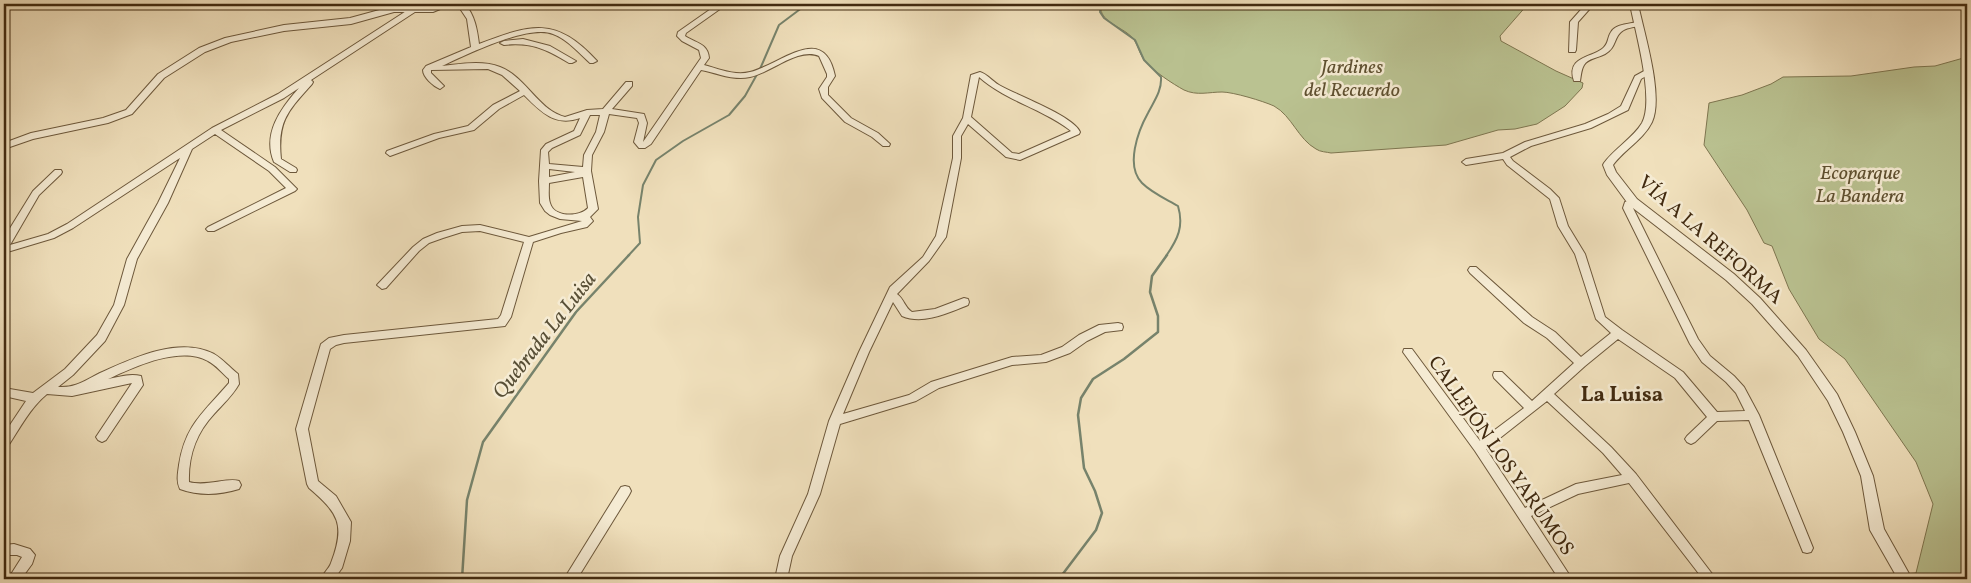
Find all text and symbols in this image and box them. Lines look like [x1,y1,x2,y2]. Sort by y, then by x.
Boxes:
park label: Jardines del Recuerdo [1304,54,1400,105]
park label: Ecoparque La Bandera [1815,160,1905,211]
street label: VÍA A LA REFORMA [1631,170,1788,311]
water label: Quebrada La Luisa [486,266,604,406]
street label: CALLEJÓN LOS YARUMOS [1421,351,1580,562]
district label: La Luisa [1581,381,1663,410]

